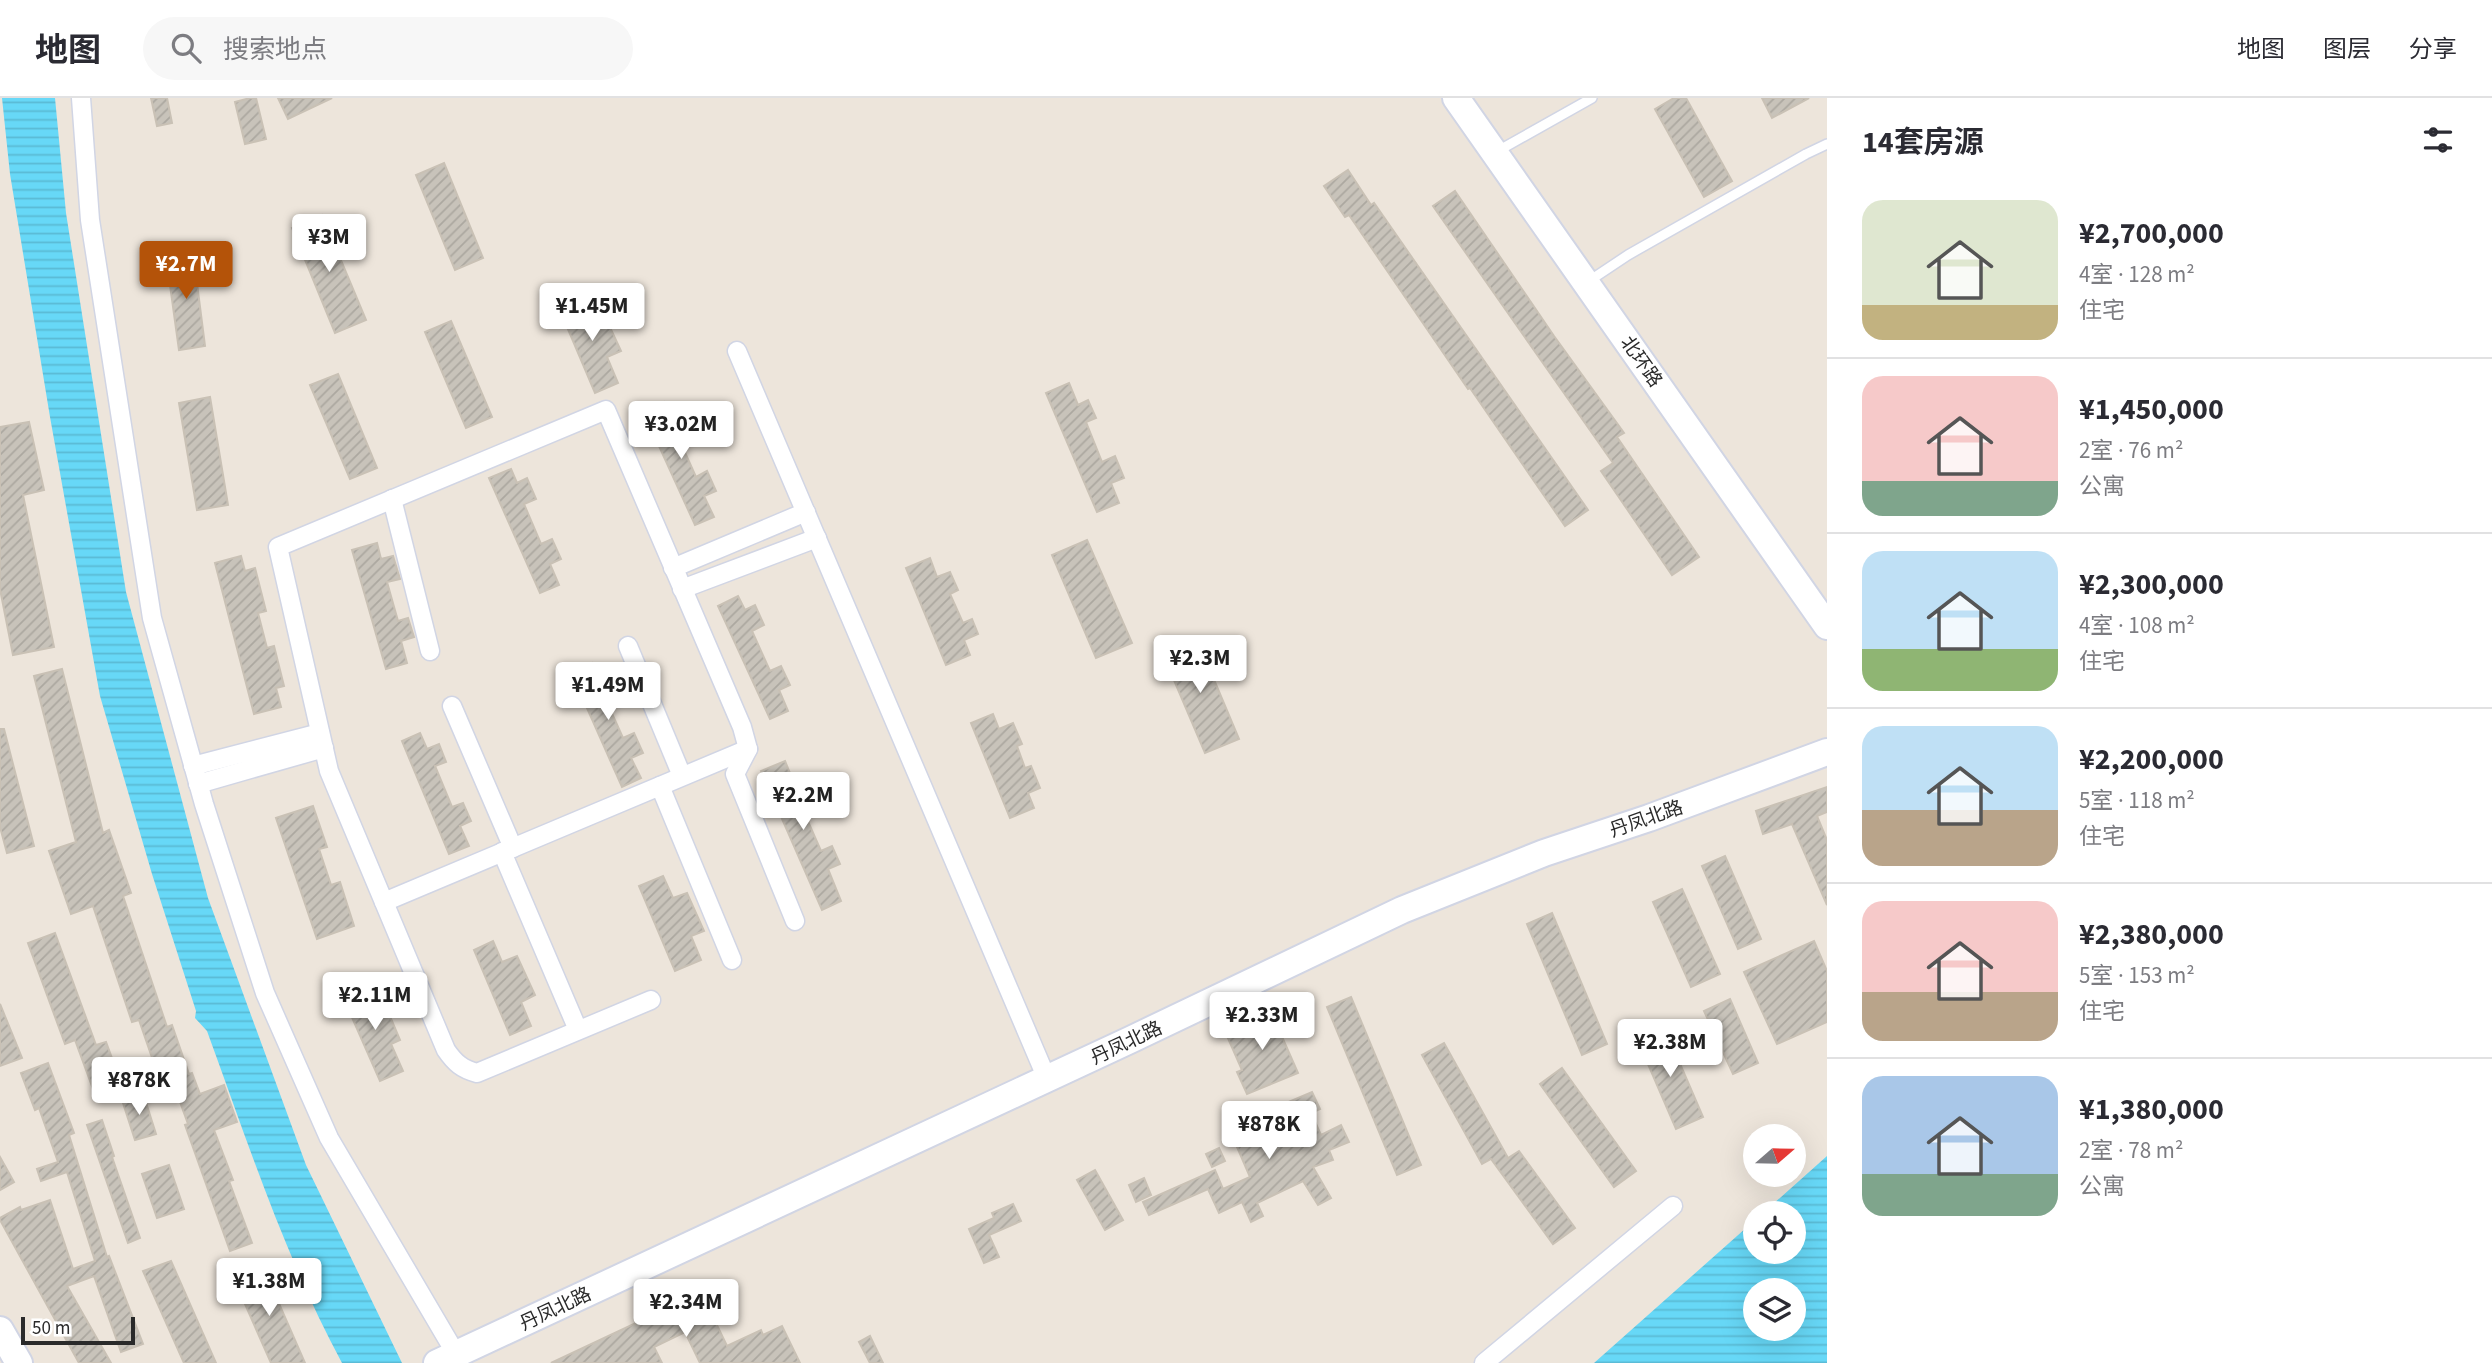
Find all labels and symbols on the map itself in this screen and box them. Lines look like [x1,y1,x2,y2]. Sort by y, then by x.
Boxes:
pin: ¥3M [295,214,363,274]
pin: ¥2.7M [137,242,235,301]
pin: ¥1.45M [535,284,649,343]
street label: 北环路 [1613,331,1668,393]
pin: ¥3.02M [624,402,738,461]
pin: ¥2.3M [1151,636,1249,695]
pin: ¥1.49M [551,662,665,722]
pin: ¥2.2M [754,772,852,832]
street label: 丹凤北路 [1606,794,1687,845]
pin: ¥2.11M [318,972,432,1032]
pin: ¥2.33M [1205,992,1319,1052]
street label: 丹凤北路 [1086,1015,1167,1072]
pin: ¥2.38M [1613,1020,1727,1079]
pin: ¥878K [90,1058,188,1117]
pin: ¥878K [1220,1102,1318,1161]
north arrow [1743,1124,1806,1186]
pin: ¥1.38M [212,1258,326,1318]
pin: ¥2.34M [629,1280,743,1339]
street label: 丹凤北路 [515,1281,596,1338]
scale bar [21,1314,135,1346]

